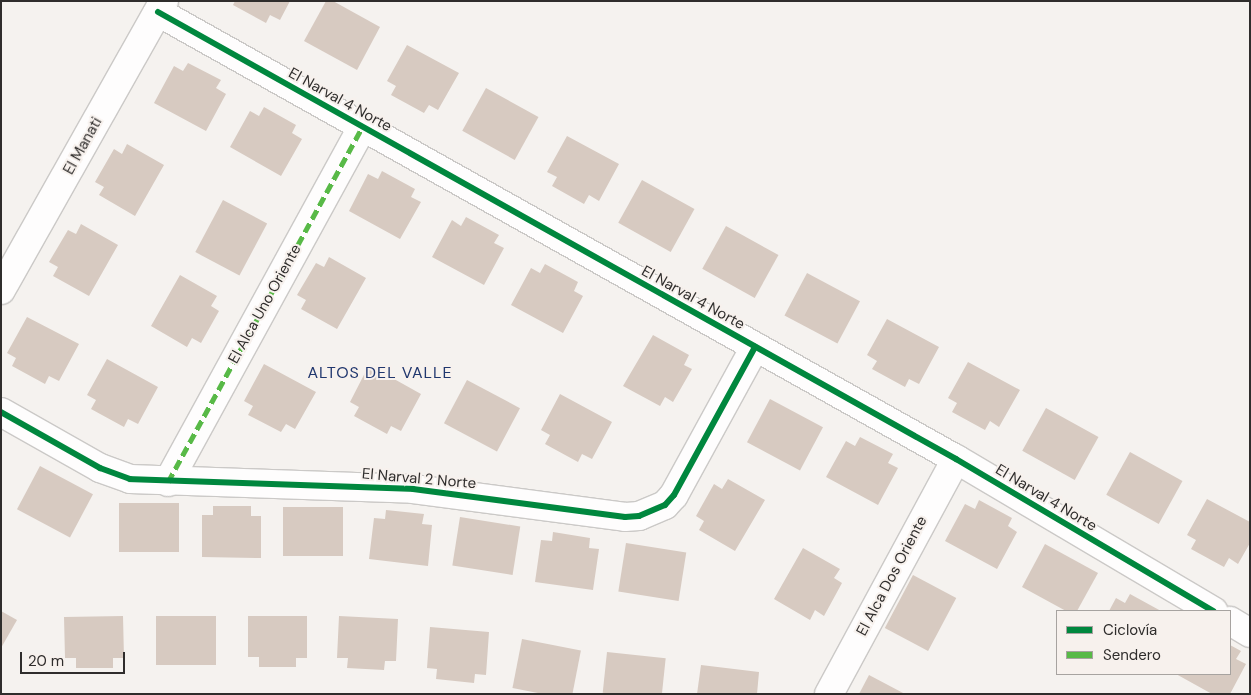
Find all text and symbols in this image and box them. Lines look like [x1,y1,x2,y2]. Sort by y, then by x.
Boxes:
street label: El Narval 4 Norte [285,64,395,136]
street label: El Manati [60,114,106,178]
street label: El Alca Uno Oriente [225,241,305,367]
street label: El Narval 4 Norte [638,262,748,334]
district label: ALTOS DEL VALLE [306,363,454,383]
street label: El Narval 4 Norte [992,461,1100,535]
street label: El Narval 2 Norte [361,465,477,493]
street label: El Alca Dos Oriente [853,513,931,639]
legend [1056,610,1231,675]
text: Ciclovía [1103,620,1157,640]
scale bar [22,642,128,674]
text: Sendero [1103,645,1161,665]
text: 20 m [28,651,64,671]

